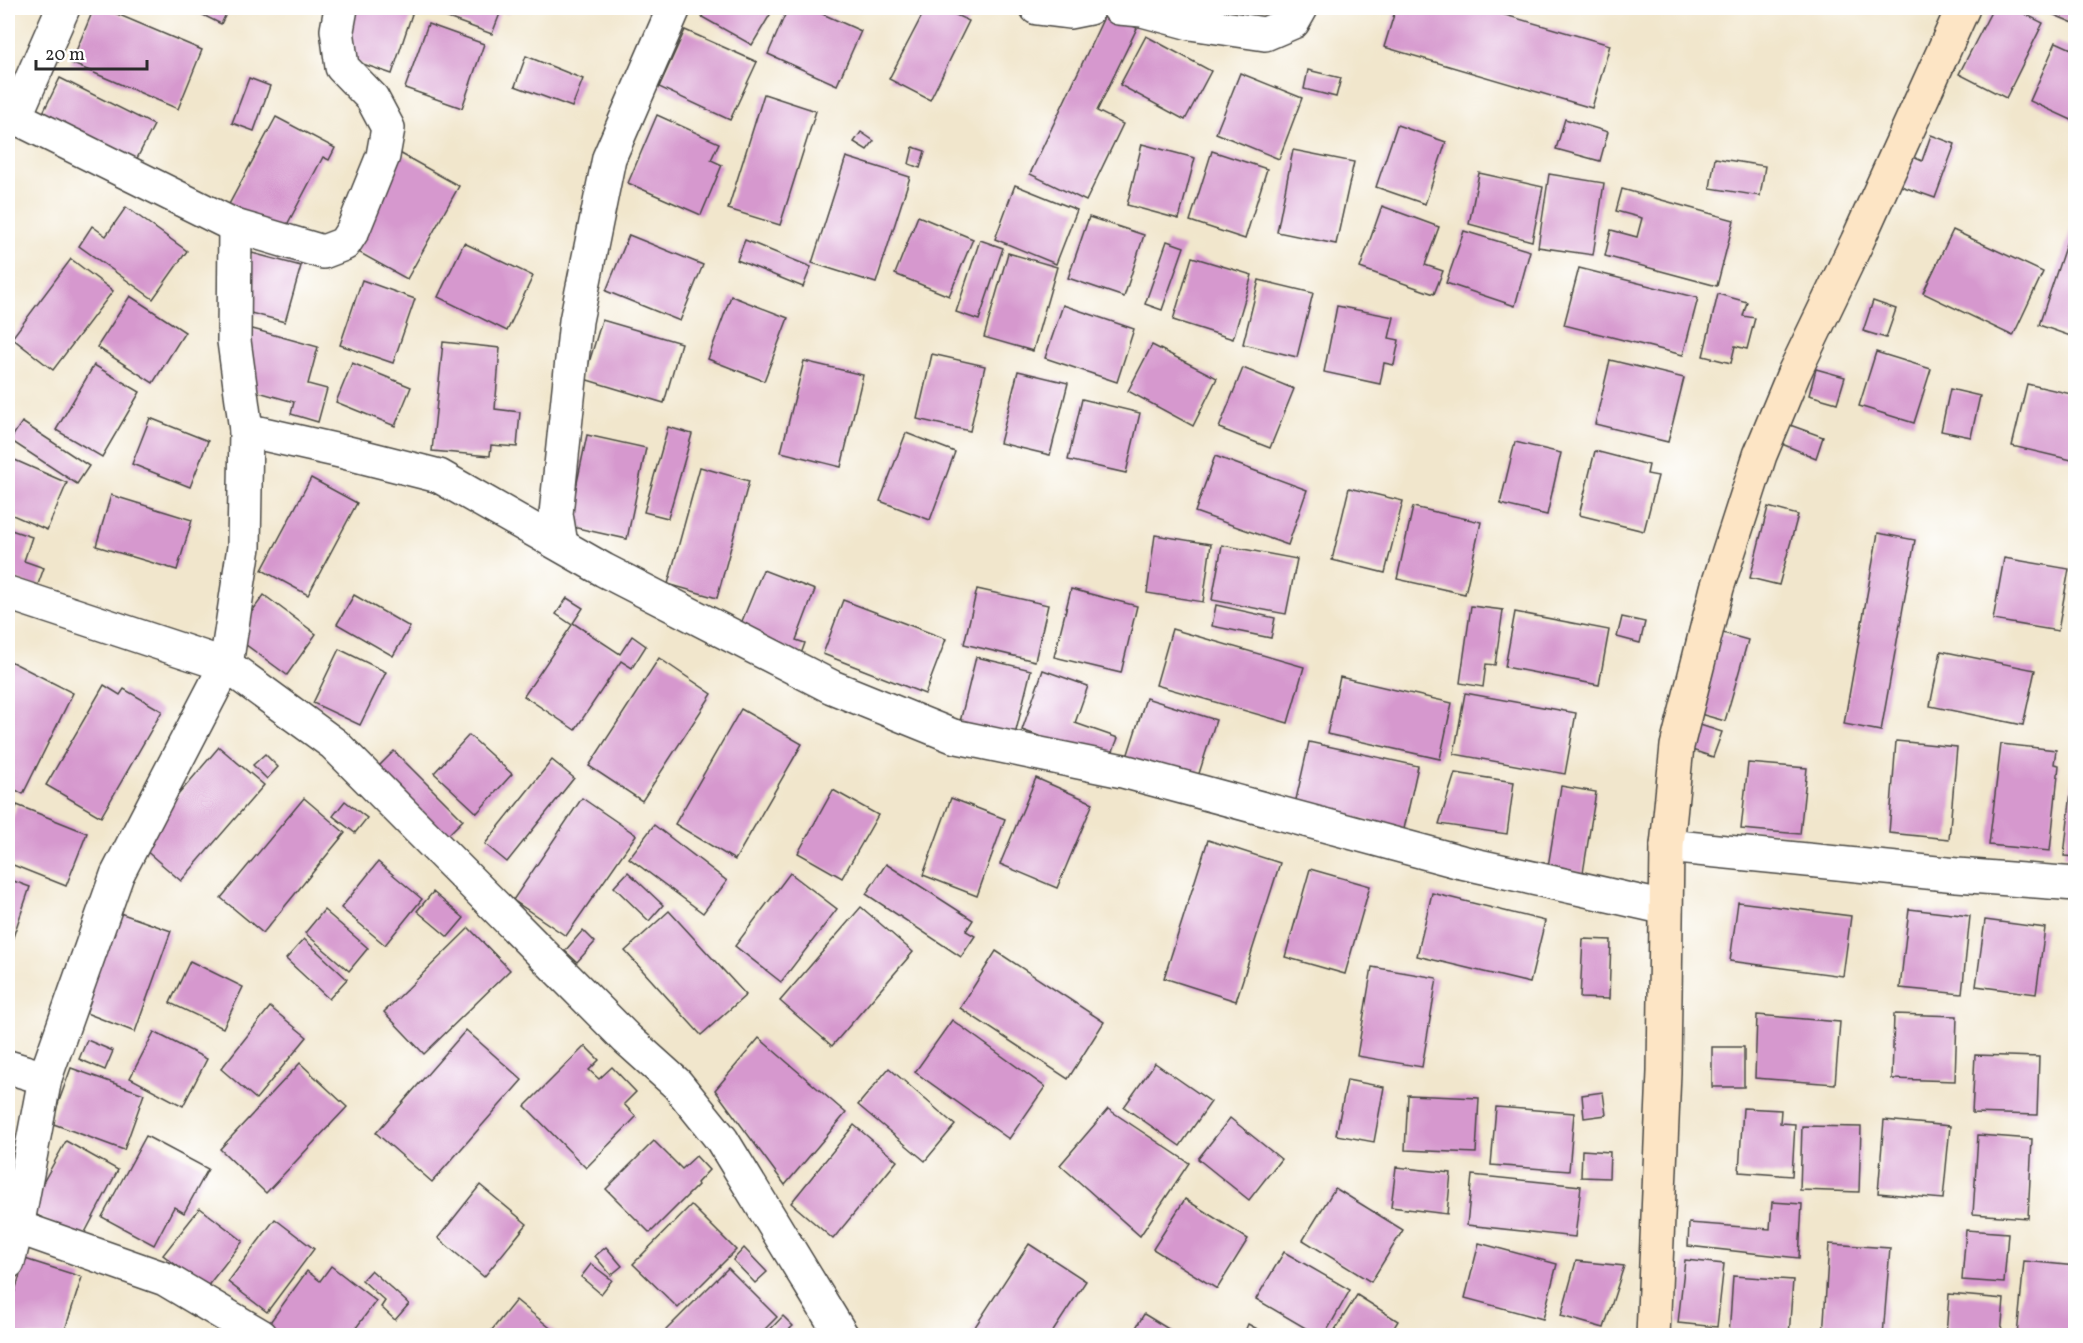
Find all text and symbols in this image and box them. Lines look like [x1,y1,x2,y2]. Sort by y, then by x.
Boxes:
scale bar [36,33,147,71]
text: 20 m [45,43,85,68]

